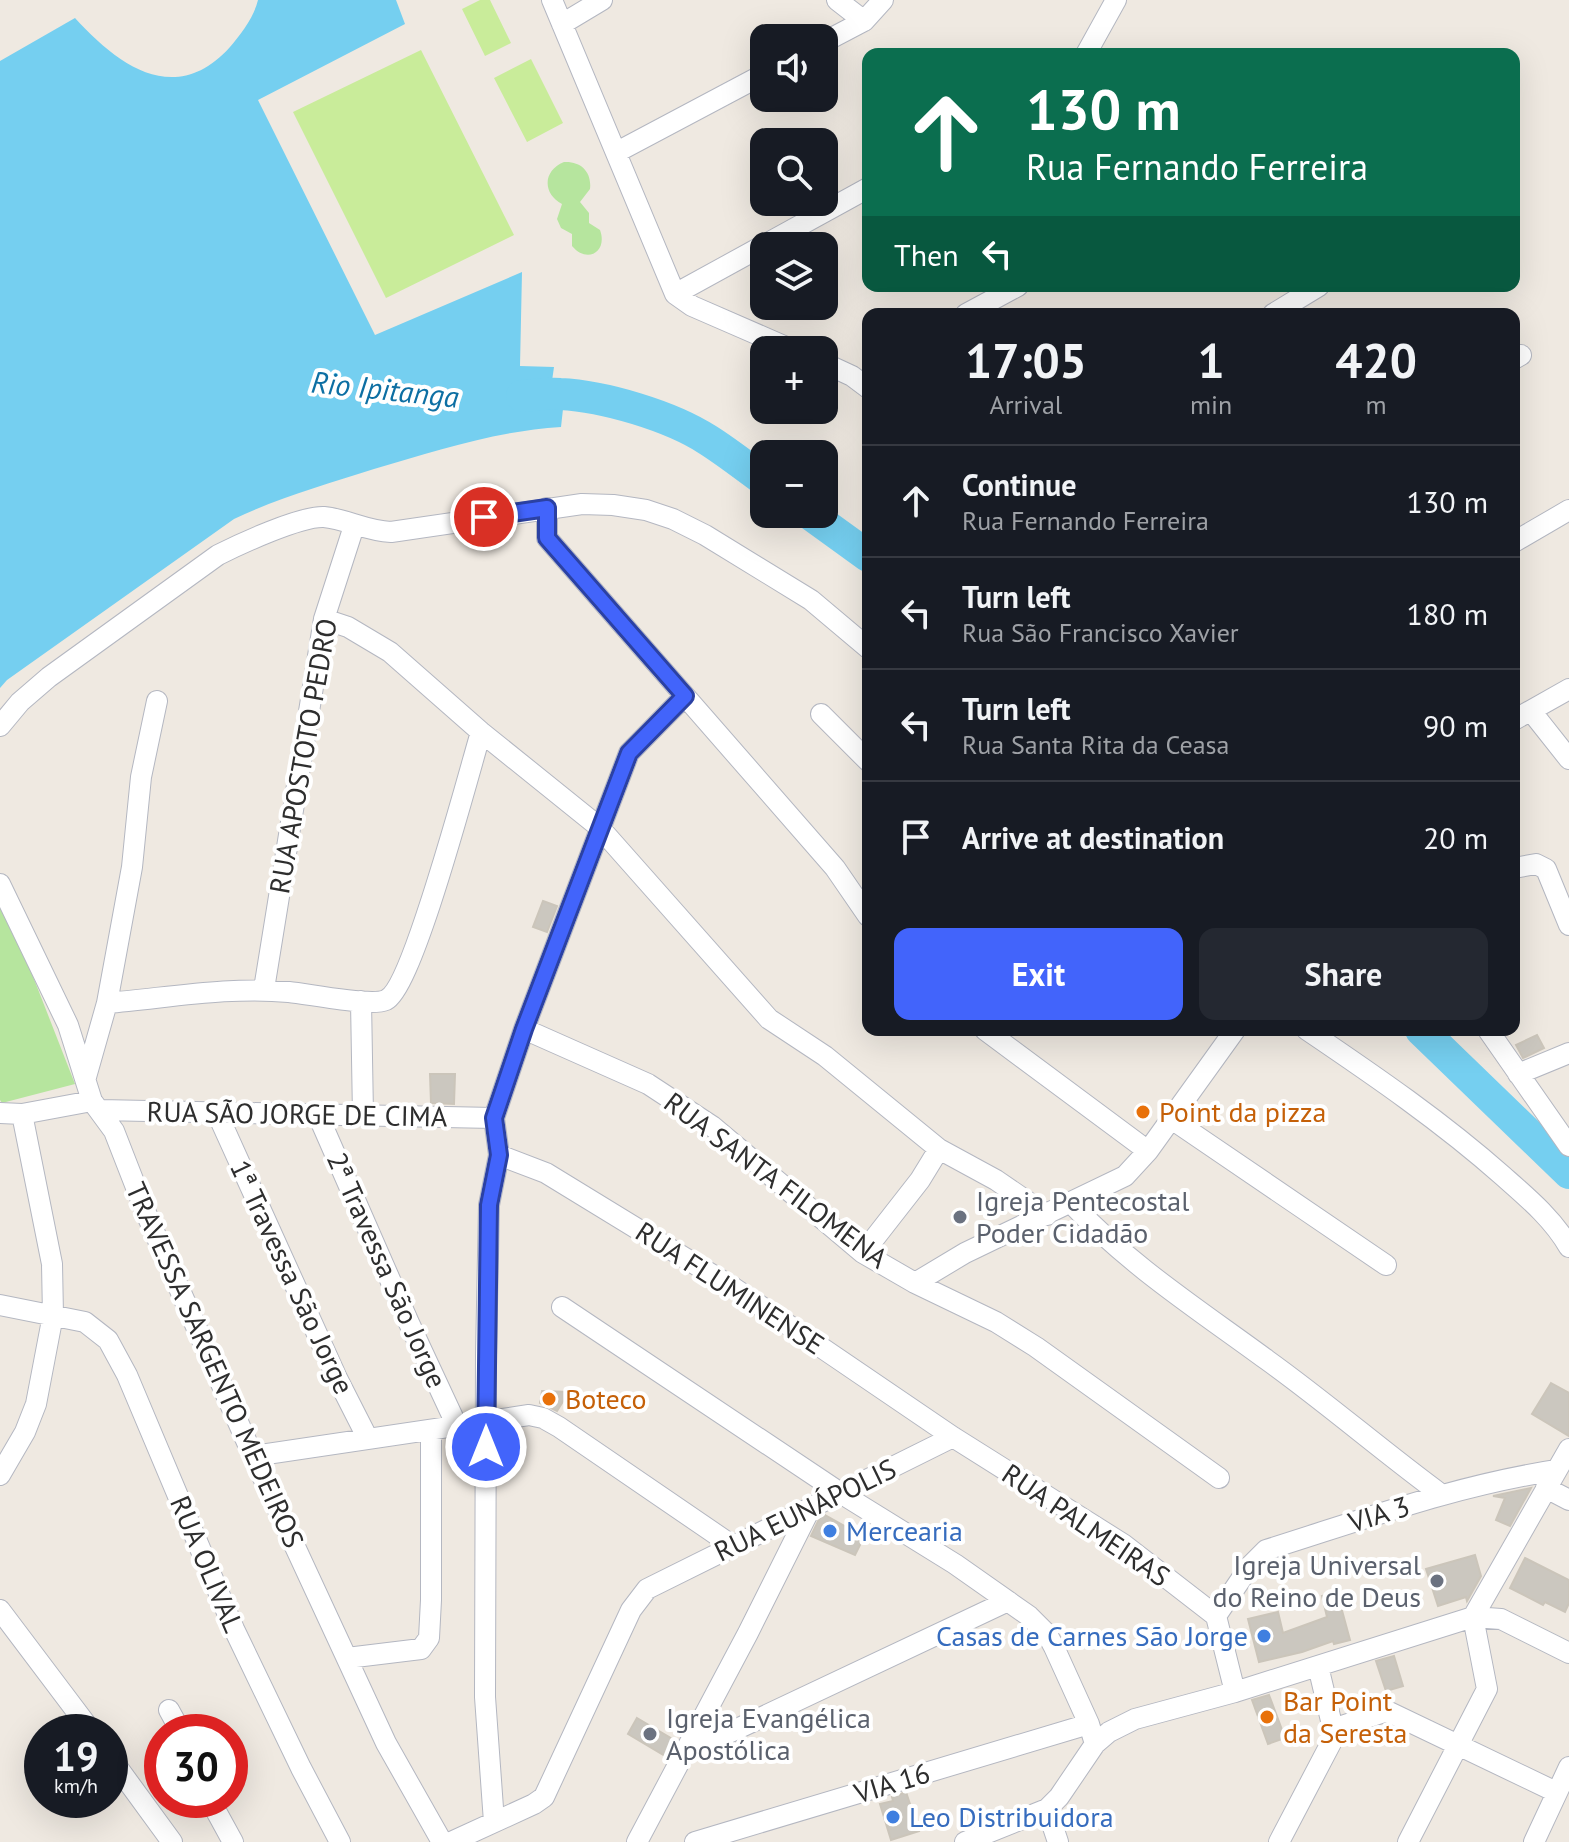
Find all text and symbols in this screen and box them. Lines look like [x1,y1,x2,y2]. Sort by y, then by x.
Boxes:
map controls [750,24,838,528]
button: sound [750,24,838,112]
text: 130 m [1026,73,1181,145]
icon: ahead [894,80,998,184]
button: search [750,128,838,216]
text: Rua Fernando Ferreira [1026,143,1368,190]
button: layers [750,232,838,320]
icon: left [975,232,1019,276]
text: Then [894,235,959,274]
text: 17:05 [965,329,1087,391]
text: 1 [1197,329,1225,391]
text: 420 [1335,329,1417,391]
button: + [750,336,838,424]
water label: Rio Ipitanga [310,361,461,416]
text: Arrival [990,388,1062,421]
text: min [1190,388,1232,421]
text: m [1366,388,1387,421]
button: − [750,440,838,528]
text: Continue [962,465,1076,504]
icon: ahead [894,479,938,523]
text: 130 m [1407,482,1488,521]
pin [450,483,518,551]
icon: arrive [462,495,506,539]
text: Rua Fernando Ferreira [962,504,1209,537]
text: Turn left [962,577,1070,616]
icon: left [894,591,938,635]
text: 180 m [1407,594,1488,633]
street label: RUA APOSTOTO PEDRO [260,615,345,896]
text: Rua São Francisco Xavier [962,616,1239,649]
text: Turn left [962,689,1070,728]
icon: left [894,703,938,747]
text: 90 m [1423,706,1488,745]
text: Rua Santa Rita da Ceasa [962,728,1229,761]
icon: arrive [894,815,938,859]
text: Arrive at destination [962,818,1224,857]
text: 20 m [1423,818,1488,857]
button: Exit [894,928,1183,1020]
button: Share [1199,928,1488,1020]
street label: RUA SANTA FILOMENA [657,1083,896,1276]
street label: RUA SÃO JORGE DE CIMA [146,1092,448,1135]
place label: Point da pizza [1159,1093,1326,1130]
marker: Point da pizza [1134,1103,1152,1121]
street label: 2ª Travessa São Jorge [319,1146,456,1393]
street label: 1ª Travessa São Jorge [222,1154,363,1400]
street label: TRAVESSA SARGENTO MEDEIROS [118,1176,313,1553]
place label: Igreja Pentecostal Poder Cidadão [976,1182,1189,1251]
marker: Igreja Pentecostal Poder Cidadão [951,1208,969,1226]
street label: RUA FLUMINENSE [629,1213,832,1362]
place label: Boteco [565,1380,646,1417]
marker: Boteco [540,1390,558,1408]
position arrow [444,1405,528,1489]
street label: RUA EUNÁPOLIS [708,1450,902,1570]
street label: RUA PALMEIRAS [995,1455,1177,1594]
street label: VIA 3 [1343,1487,1414,1541]
street label: RUA OLIVAL [162,1490,253,1638]
place label: Mercearia [846,1512,963,1549]
marker: Mercearia [821,1522,839,1540]
place label: Igreja Universal do Reino de Deus [1212,1546,1421,1615]
marker: Igreja Universal do Reino de Deus [1428,1572,1446,1590]
place label: Casas de Carnes São Jorge [936,1617,1248,1654]
marker: Casas de Carnes São Jorge [1255,1627,1273,1645]
place label: Bar Point da Seresta [1283,1682,1407,1751]
place label: Igreja Evangélica Apostólica [666,1699,871,1768]
marker: Bar Point da Seresta [1258,1708,1276,1726]
speed limit sign: 30 [144,1714,248,1818]
marker: Igreja Evangélica Apostólica [641,1725,659,1743]
text: 19 [53,1730,99,1782]
street label: VIA 16 [849,1754,934,1812]
text: km/h [54,1773,98,1799]
place label: Leo Distribuidora [909,1798,1114,1835]
marker: Leo Distribuidora [884,1808,902,1826]

